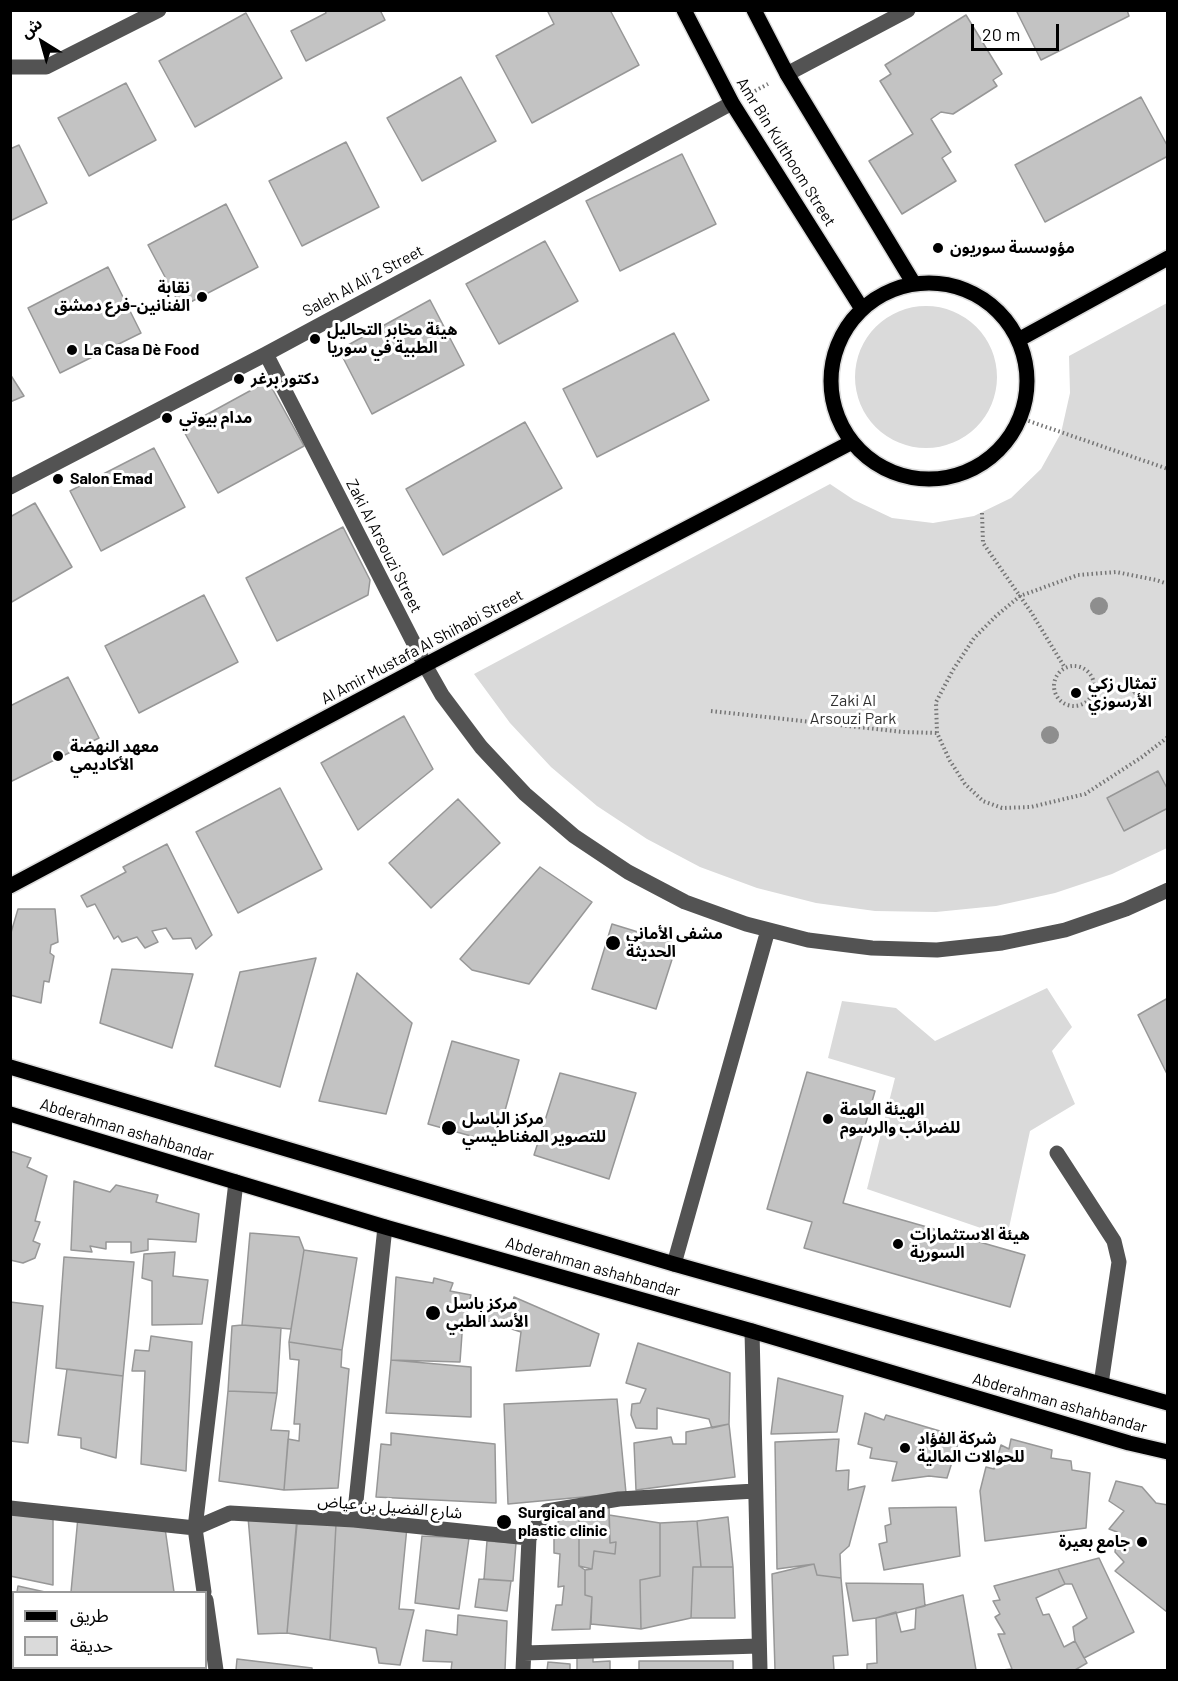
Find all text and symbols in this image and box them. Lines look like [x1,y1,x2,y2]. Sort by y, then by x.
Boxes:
north arrow [12,12,72,72]
scale bar [974,12,1062,50]
text: ش [16,13,45,41]
text: 20 m [982,23,1020,45]
street label: Amr Bin Kulthoom Street [732,74,840,230]
place label: مؤوسسة سوريون [950,238,1075,258]
street label: Saleh Al Ali 2 Street [299,241,427,321]
marker: مؤوسسة سوريون [931,241,945,255]
place label: نقابة الفنانين-فرع دمشق [54,278,190,316]
marker: نقابة الفنانين-فرع دمشق [195,290,209,304]
place label: هيئة مخابر التحاليل الطبية في سوريا [327,320,458,358]
marker: هيئة مخابر التحاليل الطبية في سوريا [308,332,322,346]
place label: La Casa Dè Food [84,340,199,360]
marker: La Casa Dè Food [65,343,79,357]
place label: دكتور برغر [251,369,319,389]
marker: دكتور برغر [232,372,246,386]
place label: مدام بيوتي [179,408,252,428]
marker: مدام بيوتي [160,411,174,425]
place label: Salon Emad [70,469,153,489]
marker: Salon Emad [51,472,65,486]
street label: Zaki Al Arsouzi Street [342,476,426,616]
street label: Al Amir Mustafa Al Shihabi Street [318,585,526,709]
place label: تمثال زكي الأرسوزي [1088,674,1156,712]
marker: تمثال زكي الأرسوزي [1069,686,1083,700]
park label: Zaki Al Arsouzi Park [810,691,896,729]
place label: معهد النهضة الأكاديمي [70,737,159,775]
marker: معهد النهضة الأكاديمي [51,749,65,763]
place label: مشفى الأماني الحديثة [626,924,723,962]
marker: مشفى الأماني الحديثة [604,934,622,952]
street label: Abderahman ashahbandar [38,1094,216,1166]
place label: الهيئة العامة للضرائب والرسوم [840,1100,960,1138]
place label: مركز الباسل للتصوير المغناطيسي [462,1109,606,1147]
marker: الهيئة العامة للضرائب والرسوم [821,1112,835,1126]
marker: مركز الباسل للتصوير المغناطيسي [440,1119,458,1137]
place label: هيئة الاستثمارات السورية [910,1225,1030,1263]
street label: Abderahman ashahbandar [503,1233,683,1301]
marker: هيئة الاستثمارات السورية [891,1237,905,1251]
place label: مركز باسل الأسد الطبي [446,1294,528,1332]
marker: مركز باسل الأسد الطبي [424,1304,442,1322]
street label: Abderahman ashahbandar [970,1369,1150,1437]
place label: شركة الفؤاد للحوالات المالية [917,1429,1025,1467]
marker: شركة الفؤاد للحوالات المالية [898,1441,912,1455]
street label: شارع الفضيل بن عياض [317,1491,463,1523]
place label: Surgical and plastic clinic [518,1503,607,1541]
marker: Surgical and plastic clinic [495,1513,513,1531]
place label: جامع بعيرة [1059,1532,1130,1552]
marker: جامع بعيرة [1135,1535,1149,1549]
legend [12,1591,207,1669]
text: طريق [70,1604,109,1626]
text: حديقة [70,1634,113,1656]

